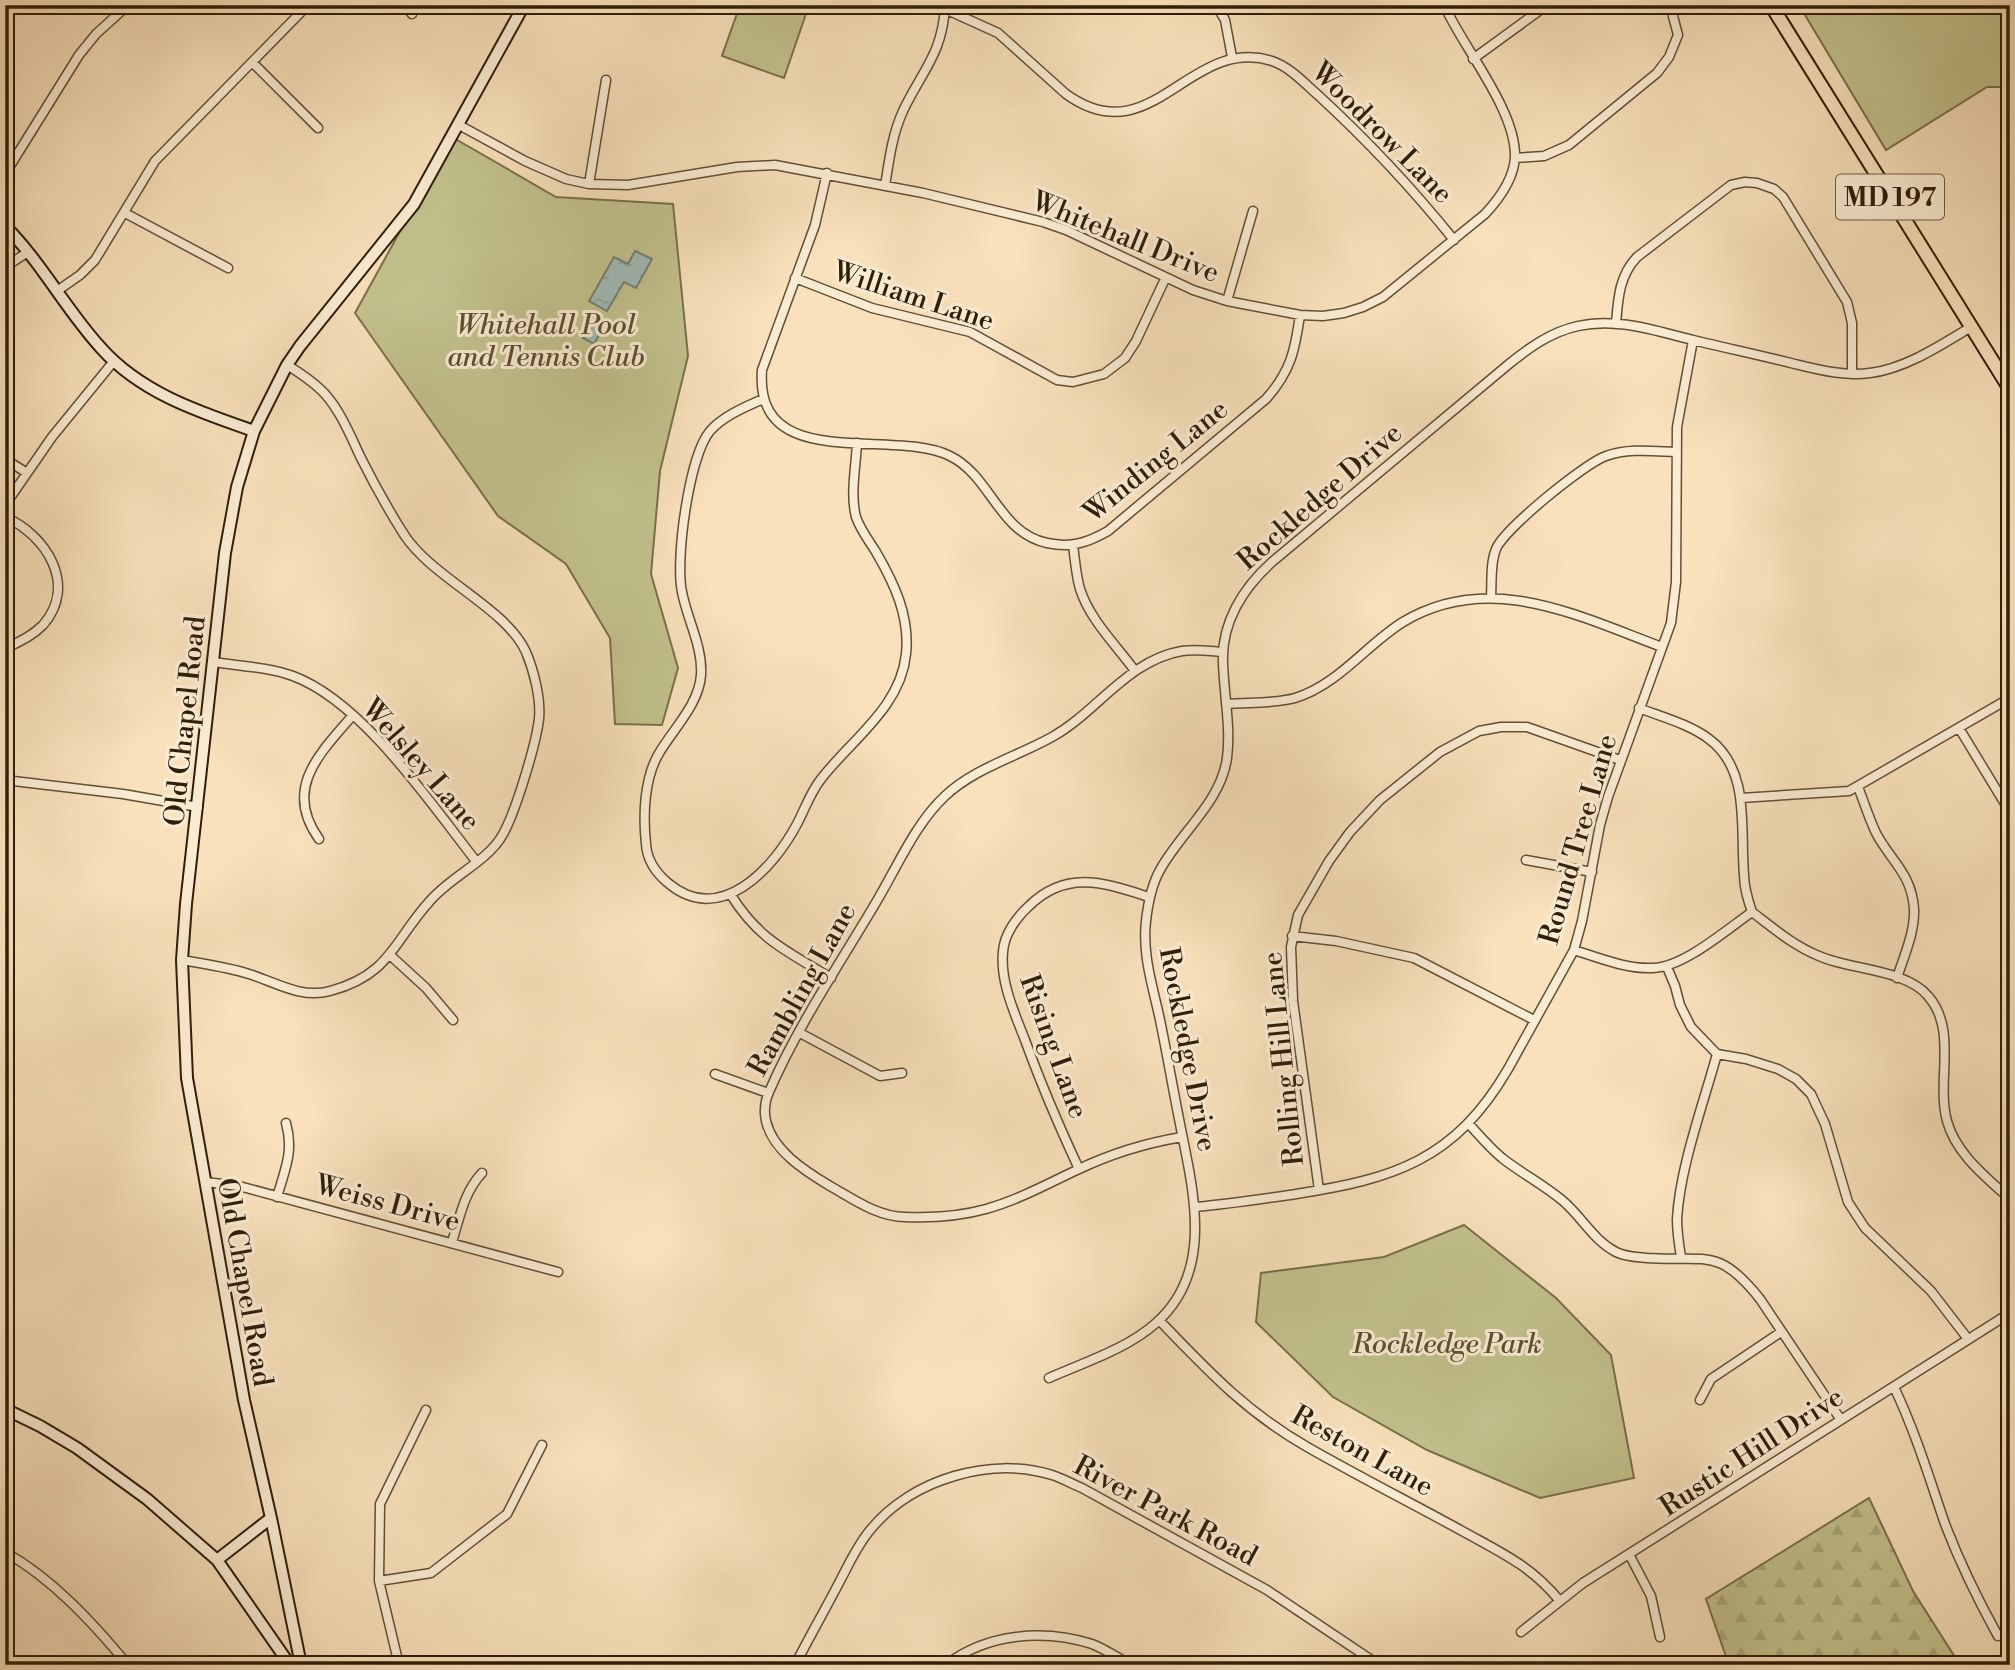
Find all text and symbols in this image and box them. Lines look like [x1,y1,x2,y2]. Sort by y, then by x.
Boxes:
street label: Woodrow Lane [1303,54,1460,211]
road number: MD 197 [1836,174,1944,220]
street label: Whitehall Drive [1026,183,1224,291]
street label: William Lane [828,254,999,339]
park label: Whitehall Pool and Tennis Club [447,308,645,375]
street label: Winding Lane [1076,392,1235,531]
street label: Rockledge Drive [1230,416,1410,578]
street label: Old Chapel Road [157,614,214,828]
street label: Welsley Lane [353,691,488,838]
street label: Round Tree Lane [1532,730,1625,949]
street label: Rambling Lane [740,897,864,1082]
street label: Rockledge Drive [1151,944,1224,1154]
street label: Rolling Hill Lane [1255,950,1312,1168]
street label: Rising Lane [1011,970,1096,1123]
street label: Weiss Drive [310,1167,464,1240]
street label: Old Chapel Road [209,1175,280,1389]
park label: Rockledge Park [1351,1327,1542,1362]
street label: Rustic Hill Drive [1653,1380,1850,1525]
street label: Reston Lane [1285,1398,1439,1505]
street label: River Park Road [1067,1448,1263,1574]

